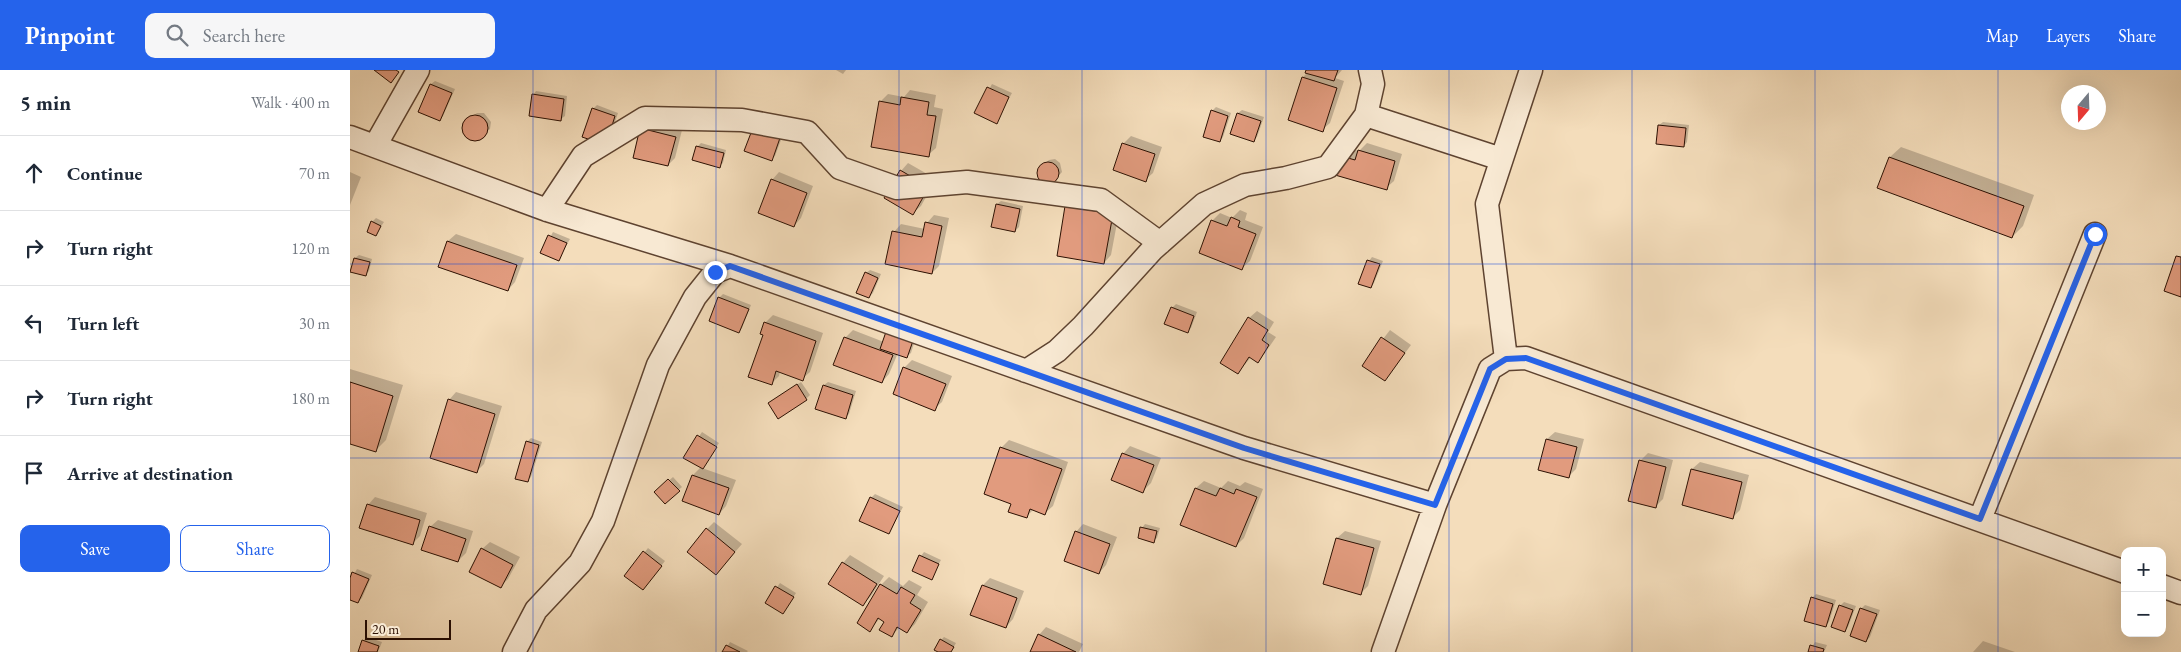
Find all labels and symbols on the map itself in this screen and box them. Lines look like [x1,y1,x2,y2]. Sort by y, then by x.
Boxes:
north arrow [2061,85,2106,130]
route start [2084,223,2107,246]
route end [704,261,727,284]
scale bar [365,617,451,640]

